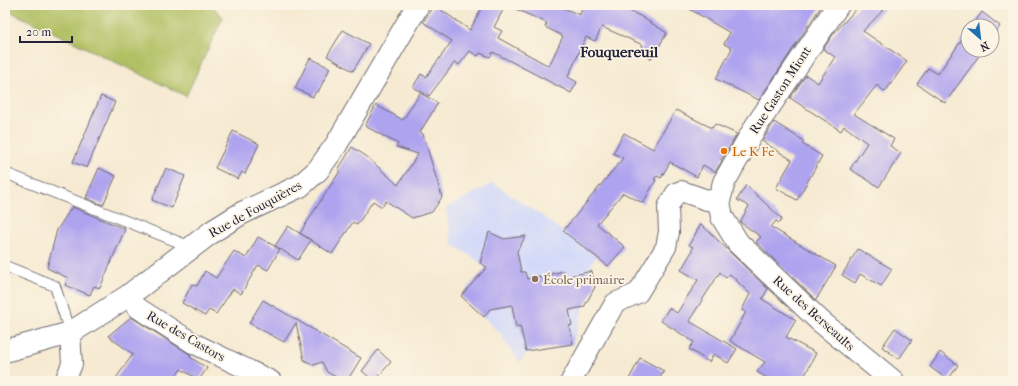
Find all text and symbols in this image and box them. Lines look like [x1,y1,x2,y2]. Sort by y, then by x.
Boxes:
scale bar [20,18,72,44]
north arrow [960,18,1000,58]
text: 20 m [26,25,51,39]
text: N [977,39,991,54]
district label: Fouquereuil [579,43,659,61]
street label: Rue Gaston Miont [746,43,814,137]
place label: Le K Fe [732,144,775,159]
marker: Le K Fe [719,146,729,156]
street label: Rue de Fouquières [206,177,304,241]
place label: École primaire [543,272,625,287]
street label: Rue des Berseaults [770,272,858,354]
marker: École primaire [530,274,540,284]
street label: Rue des Castors [144,308,228,365]

